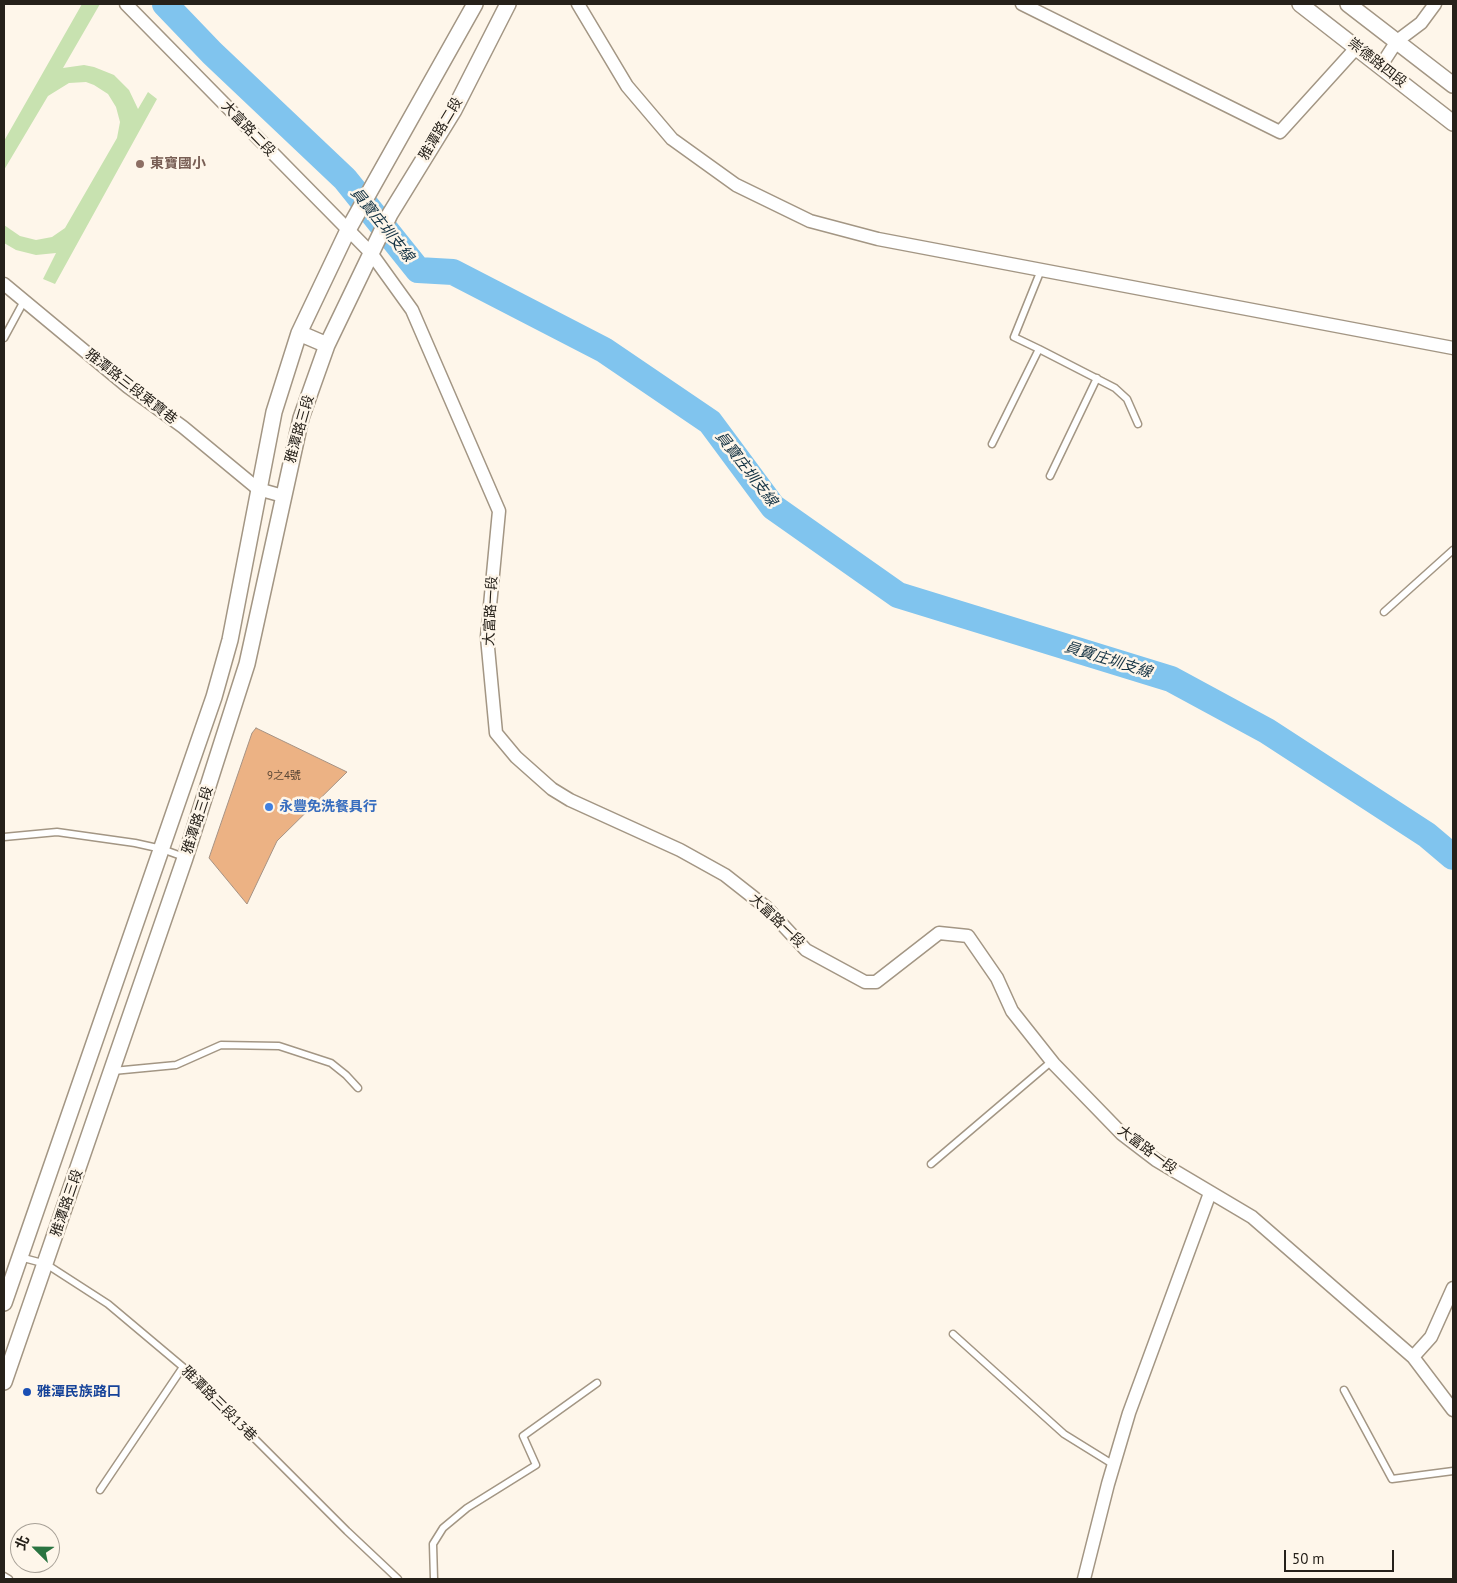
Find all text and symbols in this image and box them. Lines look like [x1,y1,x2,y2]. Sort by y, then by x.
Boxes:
street label: 崇德路四段 [1344,35,1410,91]
street label: 雅潭路二段 [416,95,466,163]
street label: 大富路二段 [218,98,278,160]
place label: 東寶國小 [150,156,206,172]
marker: 東寶國小 [134,158,146,170]
water label: 員寶庄圳支線 [347,184,417,266]
street label: 雅潭路三段東寶巷 [82,346,180,428]
street label: 雅潭路三段 [282,393,318,465]
water label: 員寶庄圳支線 [711,428,781,510]
street label: 大富路一段 [481,576,501,646]
water label: 員寶庄圳支線 [1062,638,1154,682]
house number: 9之4號 [267,769,301,783]
street label: 雅潭路三段 [179,784,217,856]
place label: 永豐免洗餐具行 [279,799,377,815]
marker: 永豐免洗餐具行 [263,801,275,813]
street label: 大富路一段 [746,891,808,951]
street label: 大富路一段 [1114,1122,1180,1178]
street label: 雅潭路三段 [48,1167,86,1239]
street label: 雅潭路三段13巷 [178,1363,260,1445]
place label: 雅潭民族路口 [37,1384,121,1400]
marker: 雅潭民族路口 [21,1386,33,1398]
north arrow [10,1523,60,1573]
text: 北 [11,1533,33,1552]
scale bar [1287,1540,1397,1572]
text: 50 m [1292,1549,1325,1568]

